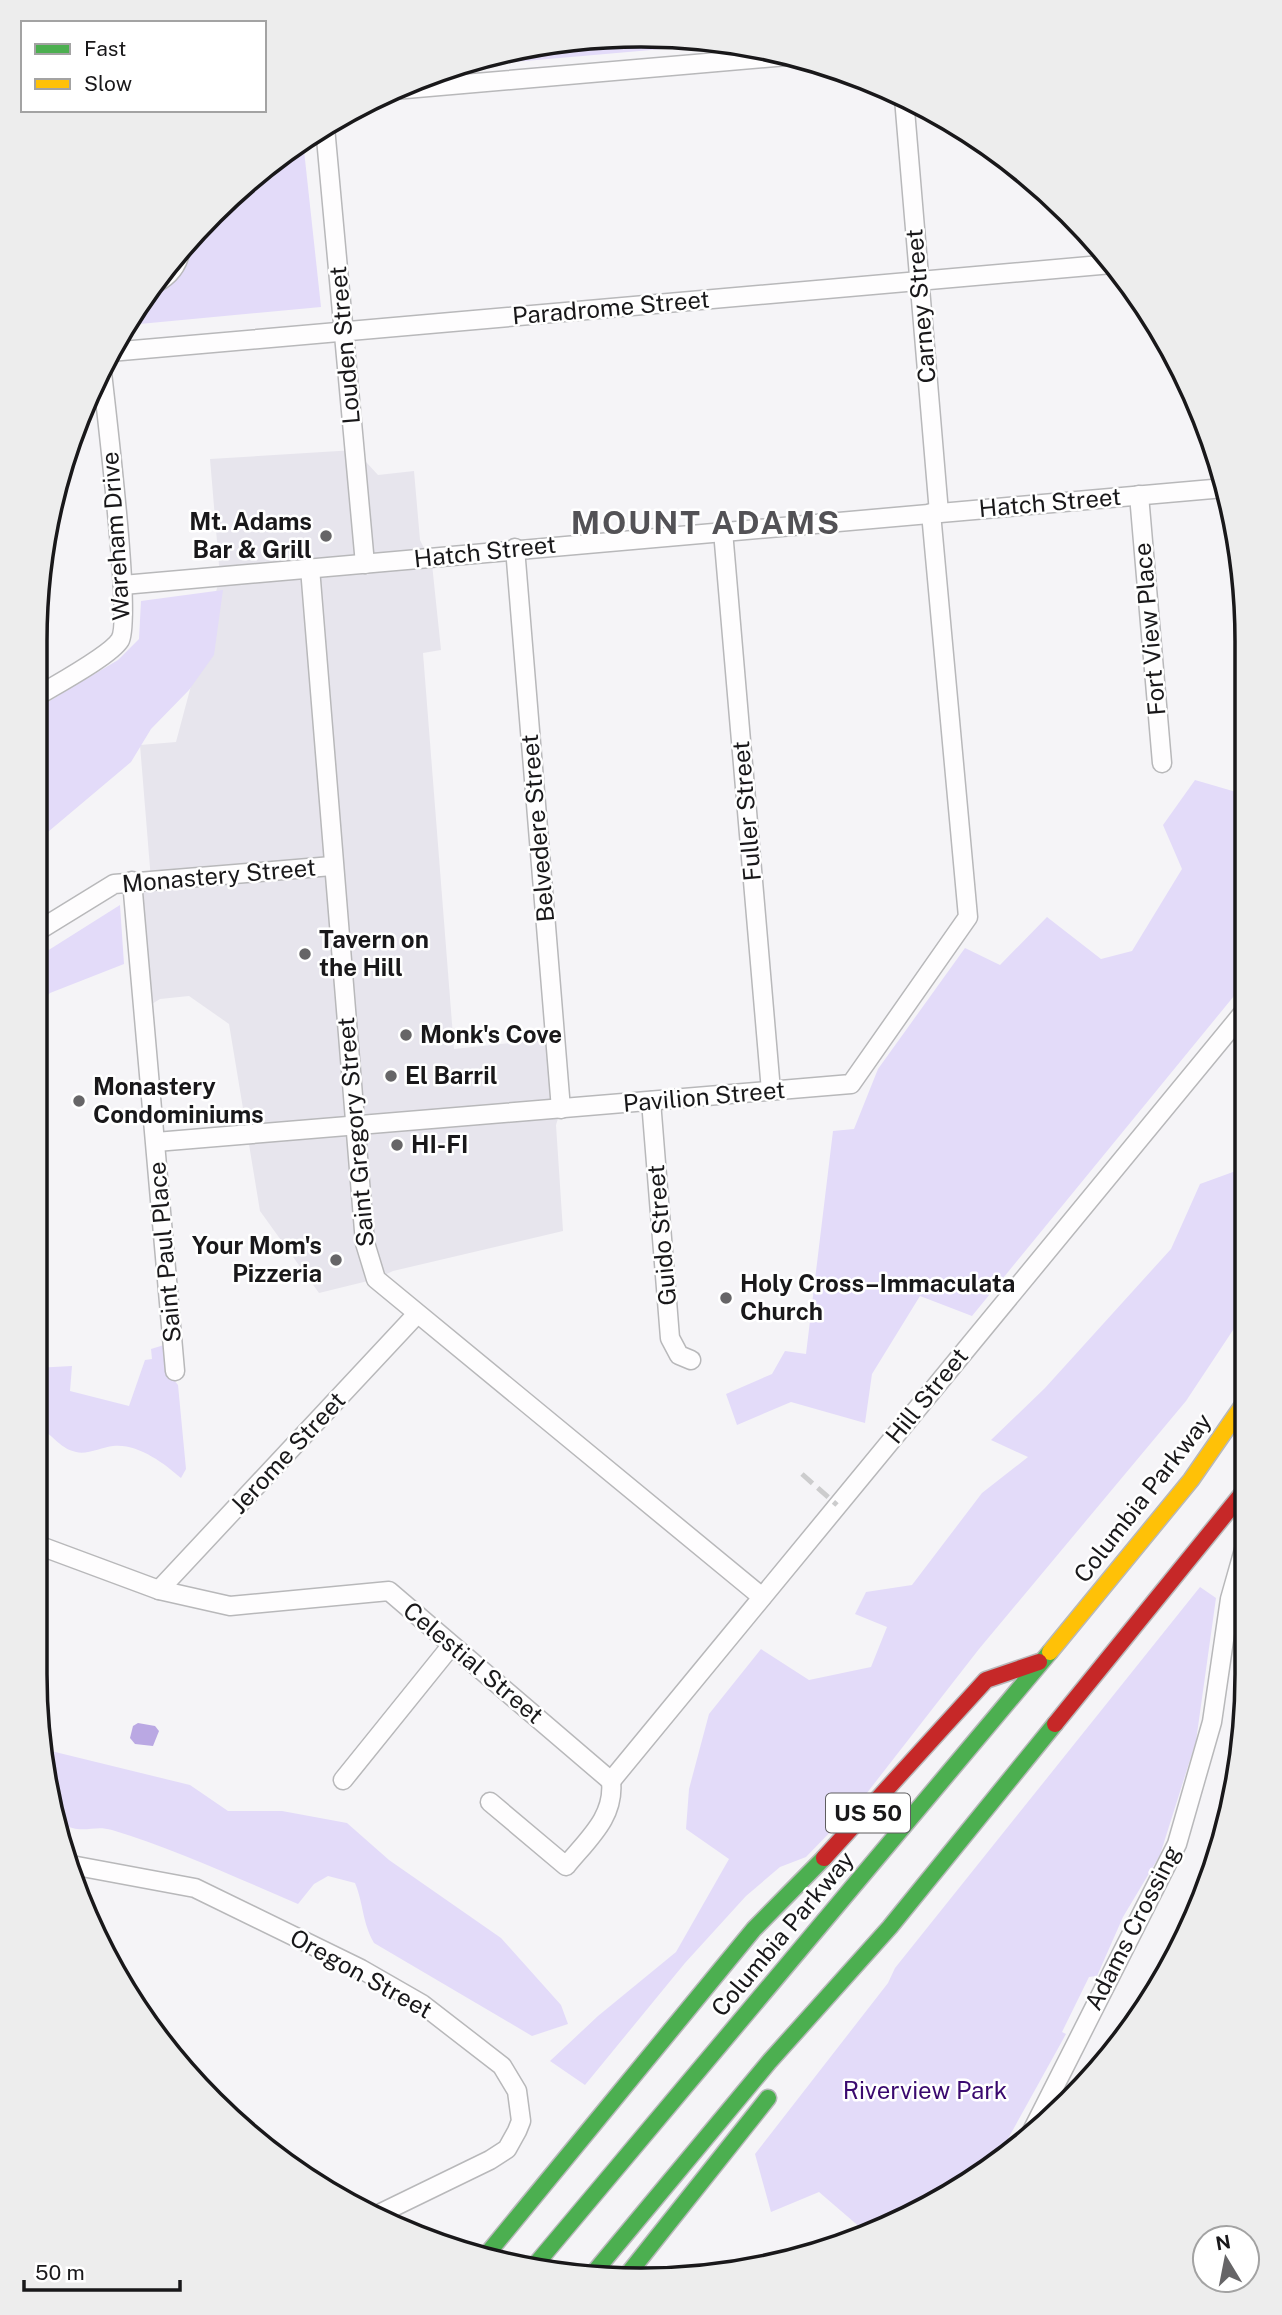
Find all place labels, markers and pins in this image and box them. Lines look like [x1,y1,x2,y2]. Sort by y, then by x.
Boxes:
place label: Mt. Adams Bar & Grill [189,507,312,563]
marker: Mt. Adams Bar & Grill [318,528,334,544]
place label: Tavern on the Hill [319,925,429,981]
marker: Tavern on the Hill [297,946,313,962]
place label: Monk's Cove [420,1020,562,1048]
marker: Monk's Cove [398,1027,414,1043]
place label: El Barril [405,1061,498,1089]
marker: El Barril [383,1068,399,1084]
place label: Monastery Condominiums [93,1072,264,1128]
marker: Monastery Condominiums [71,1093,87,1109]
place label: HI-FI [411,1130,468,1158]
marker: HI-FI [389,1137,405,1153]
place label: Your Mom's Pizzeria [192,1231,322,1287]
marker: Your Mom's Pizzeria [328,1252,344,1268]
place label: Holy Cross–Immaculata Church [740,1269,1015,1325]
marker: Holy Cross–Immaculata Church [718,1290,734,1306]

